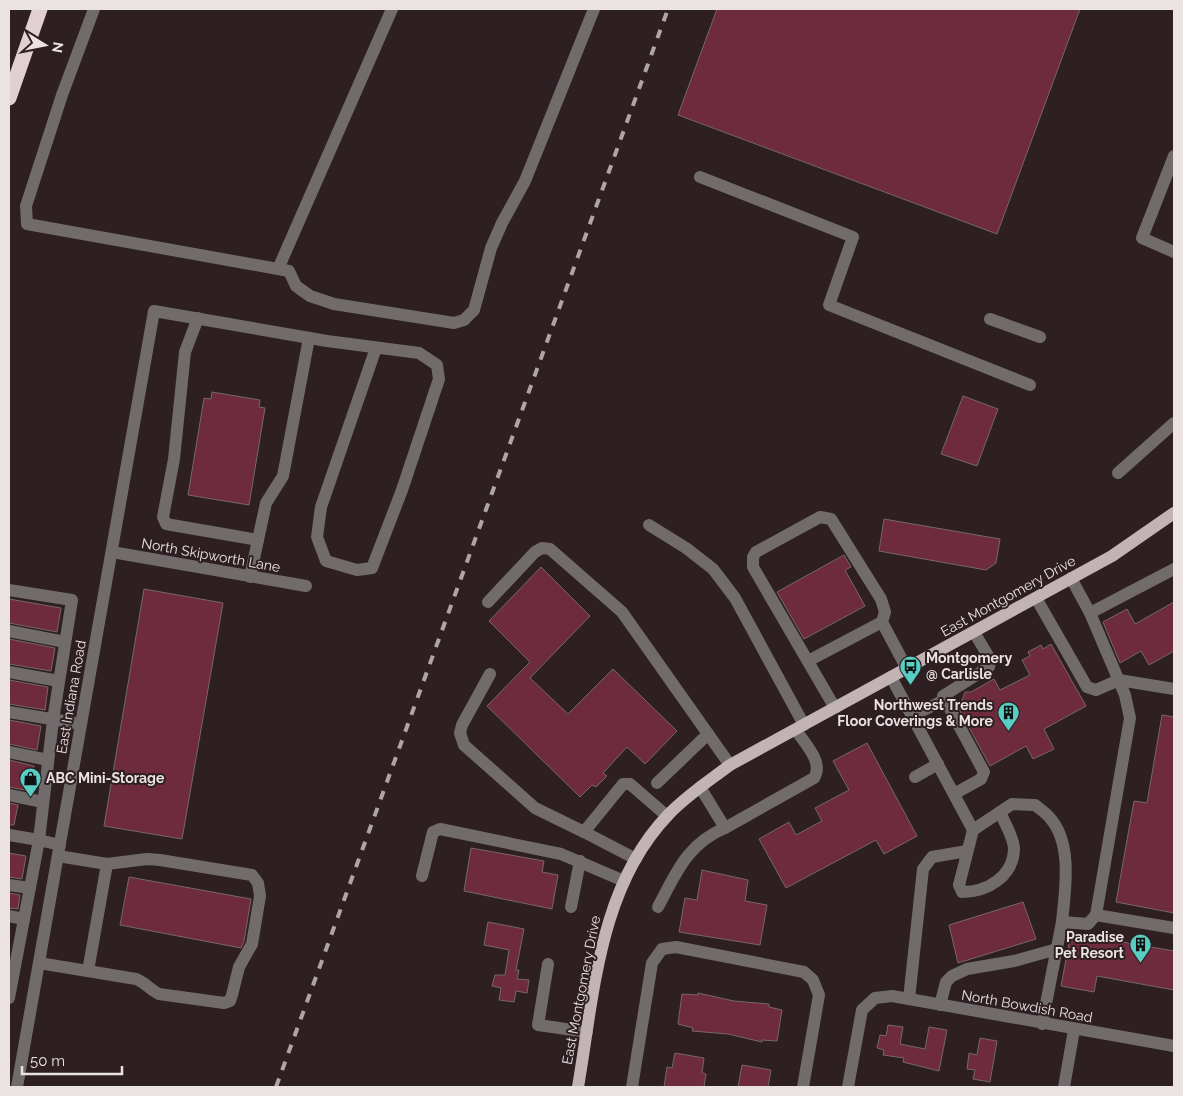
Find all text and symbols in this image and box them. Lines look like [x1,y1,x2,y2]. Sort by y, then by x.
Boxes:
north arrow [20,20,70,70]
text: N [49,41,67,54]
street label: North Skipworth Lane [140,535,282,575]
street label: East Montgomery Drive [938,552,1078,640]
street label: East Indiana Road [53,639,89,755]
place label: Montgomery @ Carlisle [926,650,1012,682]
bus stop icon: Montgomery @ Carlisle [898,654,922,685]
place label: Northwest Trends Floor Coverings & More [837,697,994,729]
building icon: Northwest Trends Floor Coverings & More [997,701,1021,732]
shop icon: ABC Mini-Storage [18,766,42,797]
place label: ABC Mini-Storage [46,770,165,786]
street label: East Montgomery Drive [559,914,603,1066]
place label: Paradise Pet Resort [1055,929,1125,961]
building icon: Paradise Pet Resort [1128,933,1152,964]
street label: North Bowdish Road [960,987,1094,1025]
scale bar [22,1044,122,1076]
text: 50 m [30,1052,65,1070]

